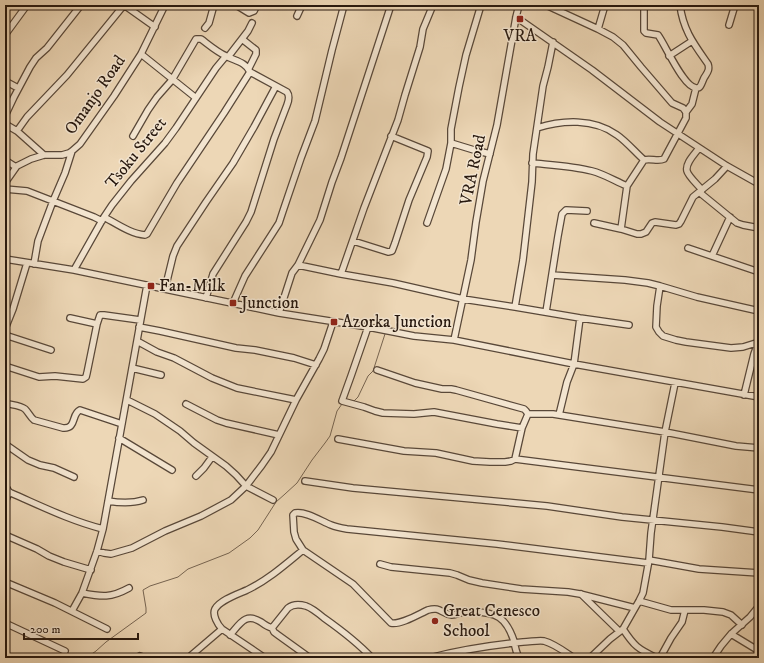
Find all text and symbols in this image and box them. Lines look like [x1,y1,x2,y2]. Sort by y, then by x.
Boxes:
marker: VRA [515,14,525,24]
place label: VRA [503,25,537,47]
street label: Omanjo Road [60,51,131,139]
street label: Tsoku Street [100,112,172,193]
street label: VRA Road [455,132,491,208]
place label: Fan-Milk [159,275,226,297]
marker: Fan-Milk [146,281,156,291]
place label: Junction [239,292,299,314]
marker: Junction [228,298,238,308]
place label: Azorka Junction [342,311,452,333]
marker: Azorka Junction [329,317,339,327]
place label: Great Cenesco School [443,600,540,642]
scale bar [24,615,138,641]
marker: Great Cenesco School [430,616,440,626]
text: 200 m [30,622,60,637]

